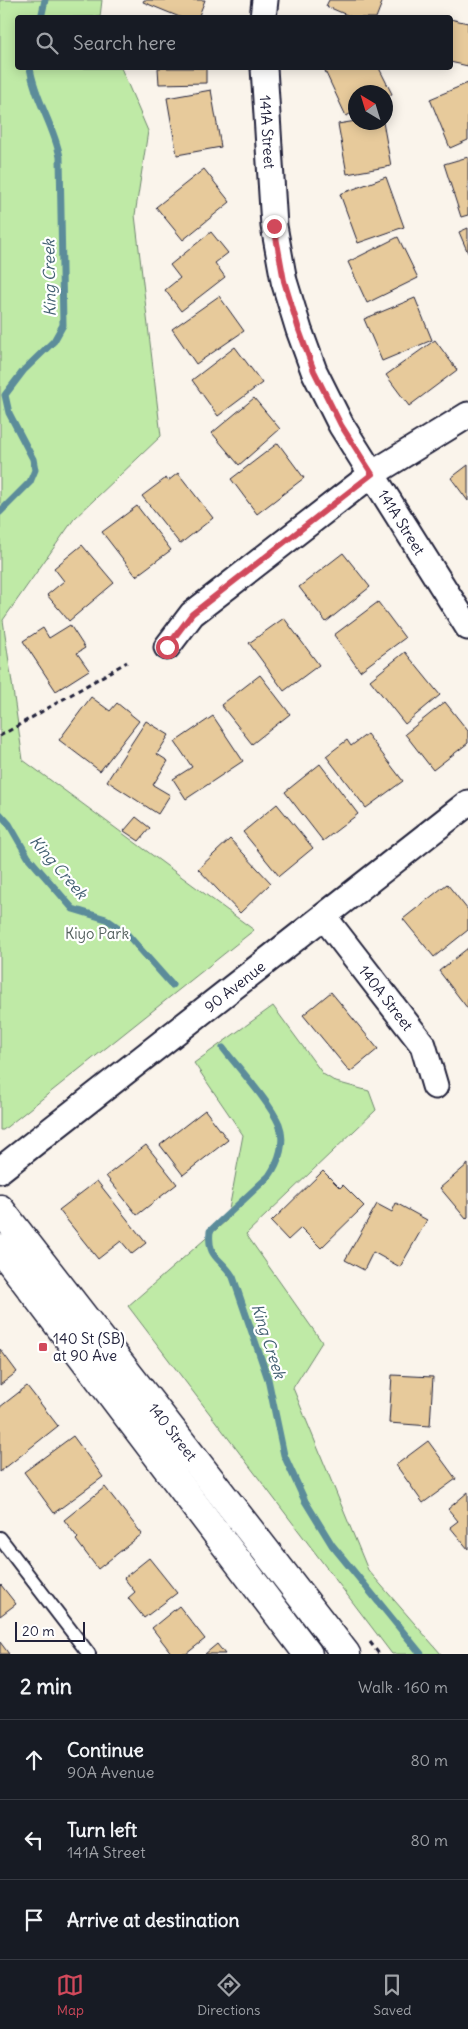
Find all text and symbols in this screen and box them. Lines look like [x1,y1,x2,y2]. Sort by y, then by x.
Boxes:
search box [15,15,453,70]
icon: search [33,29,61,57]
text: Search here [73,31,176,55]
north arrow [348,85,393,130]
street label: 141A Street [256,94,280,169]
route end [263,215,286,238]
water label: King Creek [38,237,60,317]
street label: 141A Street [374,486,430,558]
route start [156,636,179,659]
water label: King Creek [26,831,93,904]
park label: Kiyo Park [65,924,129,943]
street label: 90 Avenue [200,956,269,1016]
street label: 140A Street [355,961,418,1034]
water label: King Creek [248,1301,291,1383]
place label: 140 St (SB) at 90 Ave [53,1329,125,1365]
marker: 140 St (SB) at 90 Ave [37,1341,49,1353]
street label: 140 Street [145,1399,202,1464]
scale bar [15,1619,85,1642]
text: 20 m [22,1622,55,1640]
text: 2 min [20,1673,72,1700]
text: Walk · 160 m [358,1677,448,1697]
text: Continue [67,1738,144,1762]
icon: ahead [20,1746,48,1774]
text: 80 m [410,1750,448,1770]
text: 90A Avenue [67,1762,154,1782]
text: Turn left [67,1818,137,1842]
icon: left [20,1826,48,1854]
text: 80 m [410,1830,448,1850]
text: 141A Street [67,1842,146,1862]
icon: arrive [20,1906,48,1934]
text: Arrive at destination [67,1908,240,1932]
tab: Map [56,1971,84,2019]
tab: Directions [197,1971,260,2019]
tab: Saved [373,1971,412,2019]

